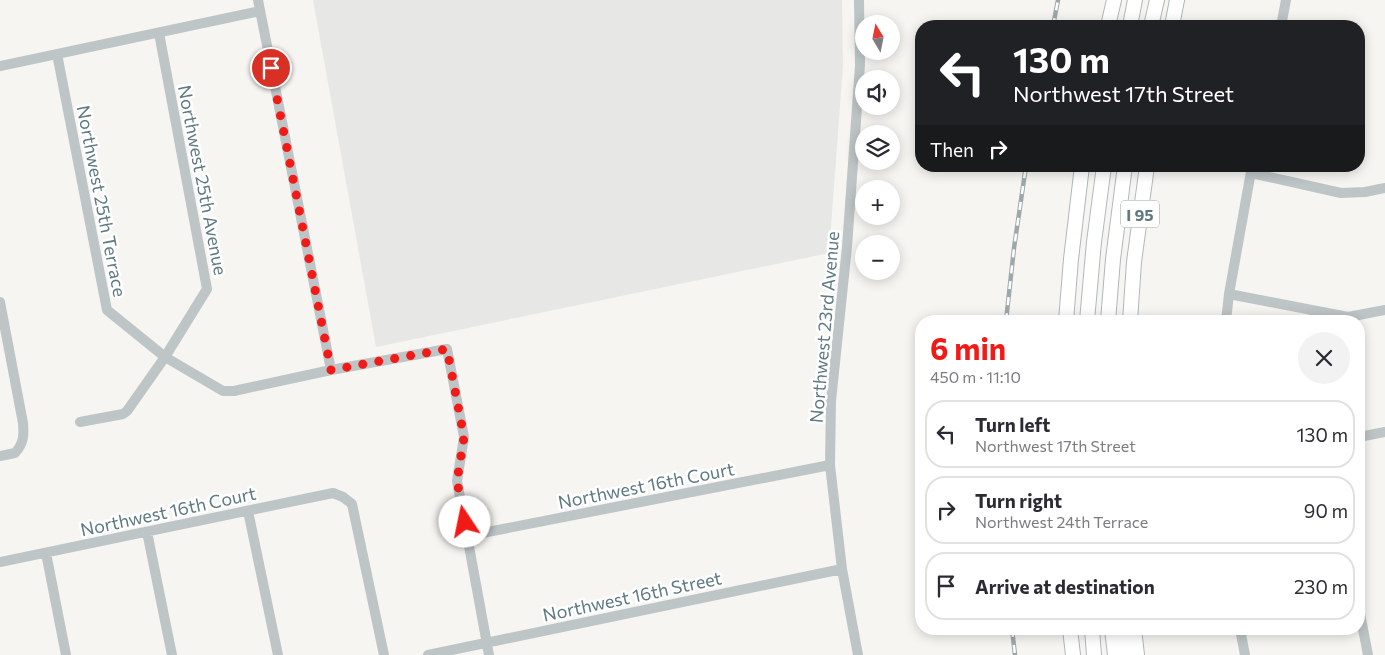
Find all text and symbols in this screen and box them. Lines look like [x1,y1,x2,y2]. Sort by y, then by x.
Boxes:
north arrow [855,15,900,60]
map controls [855,15,900,280]
text: 130 m [1013,37,1110,80]
icon: left [930,40,995,105]
pin [250,47,292,89]
icon: arrive [257,54,285,82]
button: sound [855,70,900,115]
text: Northwest 17th Street [1013,80,1234,107]
street label: Northwest 25th Avenue [174,83,232,277]
street label: Northwest 25th Terrace [73,103,131,299]
button: layers [855,125,900,170]
icon: right [984,135,1012,163]
text: Then [930,138,974,161]
button: + [855,180,900,225]
road number: I 95 [1121,200,1159,228]
street label: Northwest 23rd Avenue [805,230,843,424]
button: − [855,235,900,280]
text: 6 min [930,329,1006,366]
button: close [1298,332,1350,384]
text: 450 m · 11:10 [930,367,1021,386]
text: Turn left [975,413,1050,436]
icon: left [932,420,960,448]
text: 130 m [1296,423,1348,446]
text: Northwest 17th Street [975,436,1136,455]
street label: Northwest 16th Court [556,457,736,513]
street label: Northwest 16th Court [78,482,258,540]
text: Turn right [975,489,1062,512]
position arrow [438,495,490,547]
icon: right [932,496,960,524]
text: 90 m [1304,499,1348,522]
text: Northwest 24th Terrace [975,512,1148,531]
street label: Northwest 16th Street [541,566,723,626]
icon: arrive [932,572,960,600]
text: Arrive at destination [975,575,1155,598]
text: 230 m [1294,575,1348,598]

